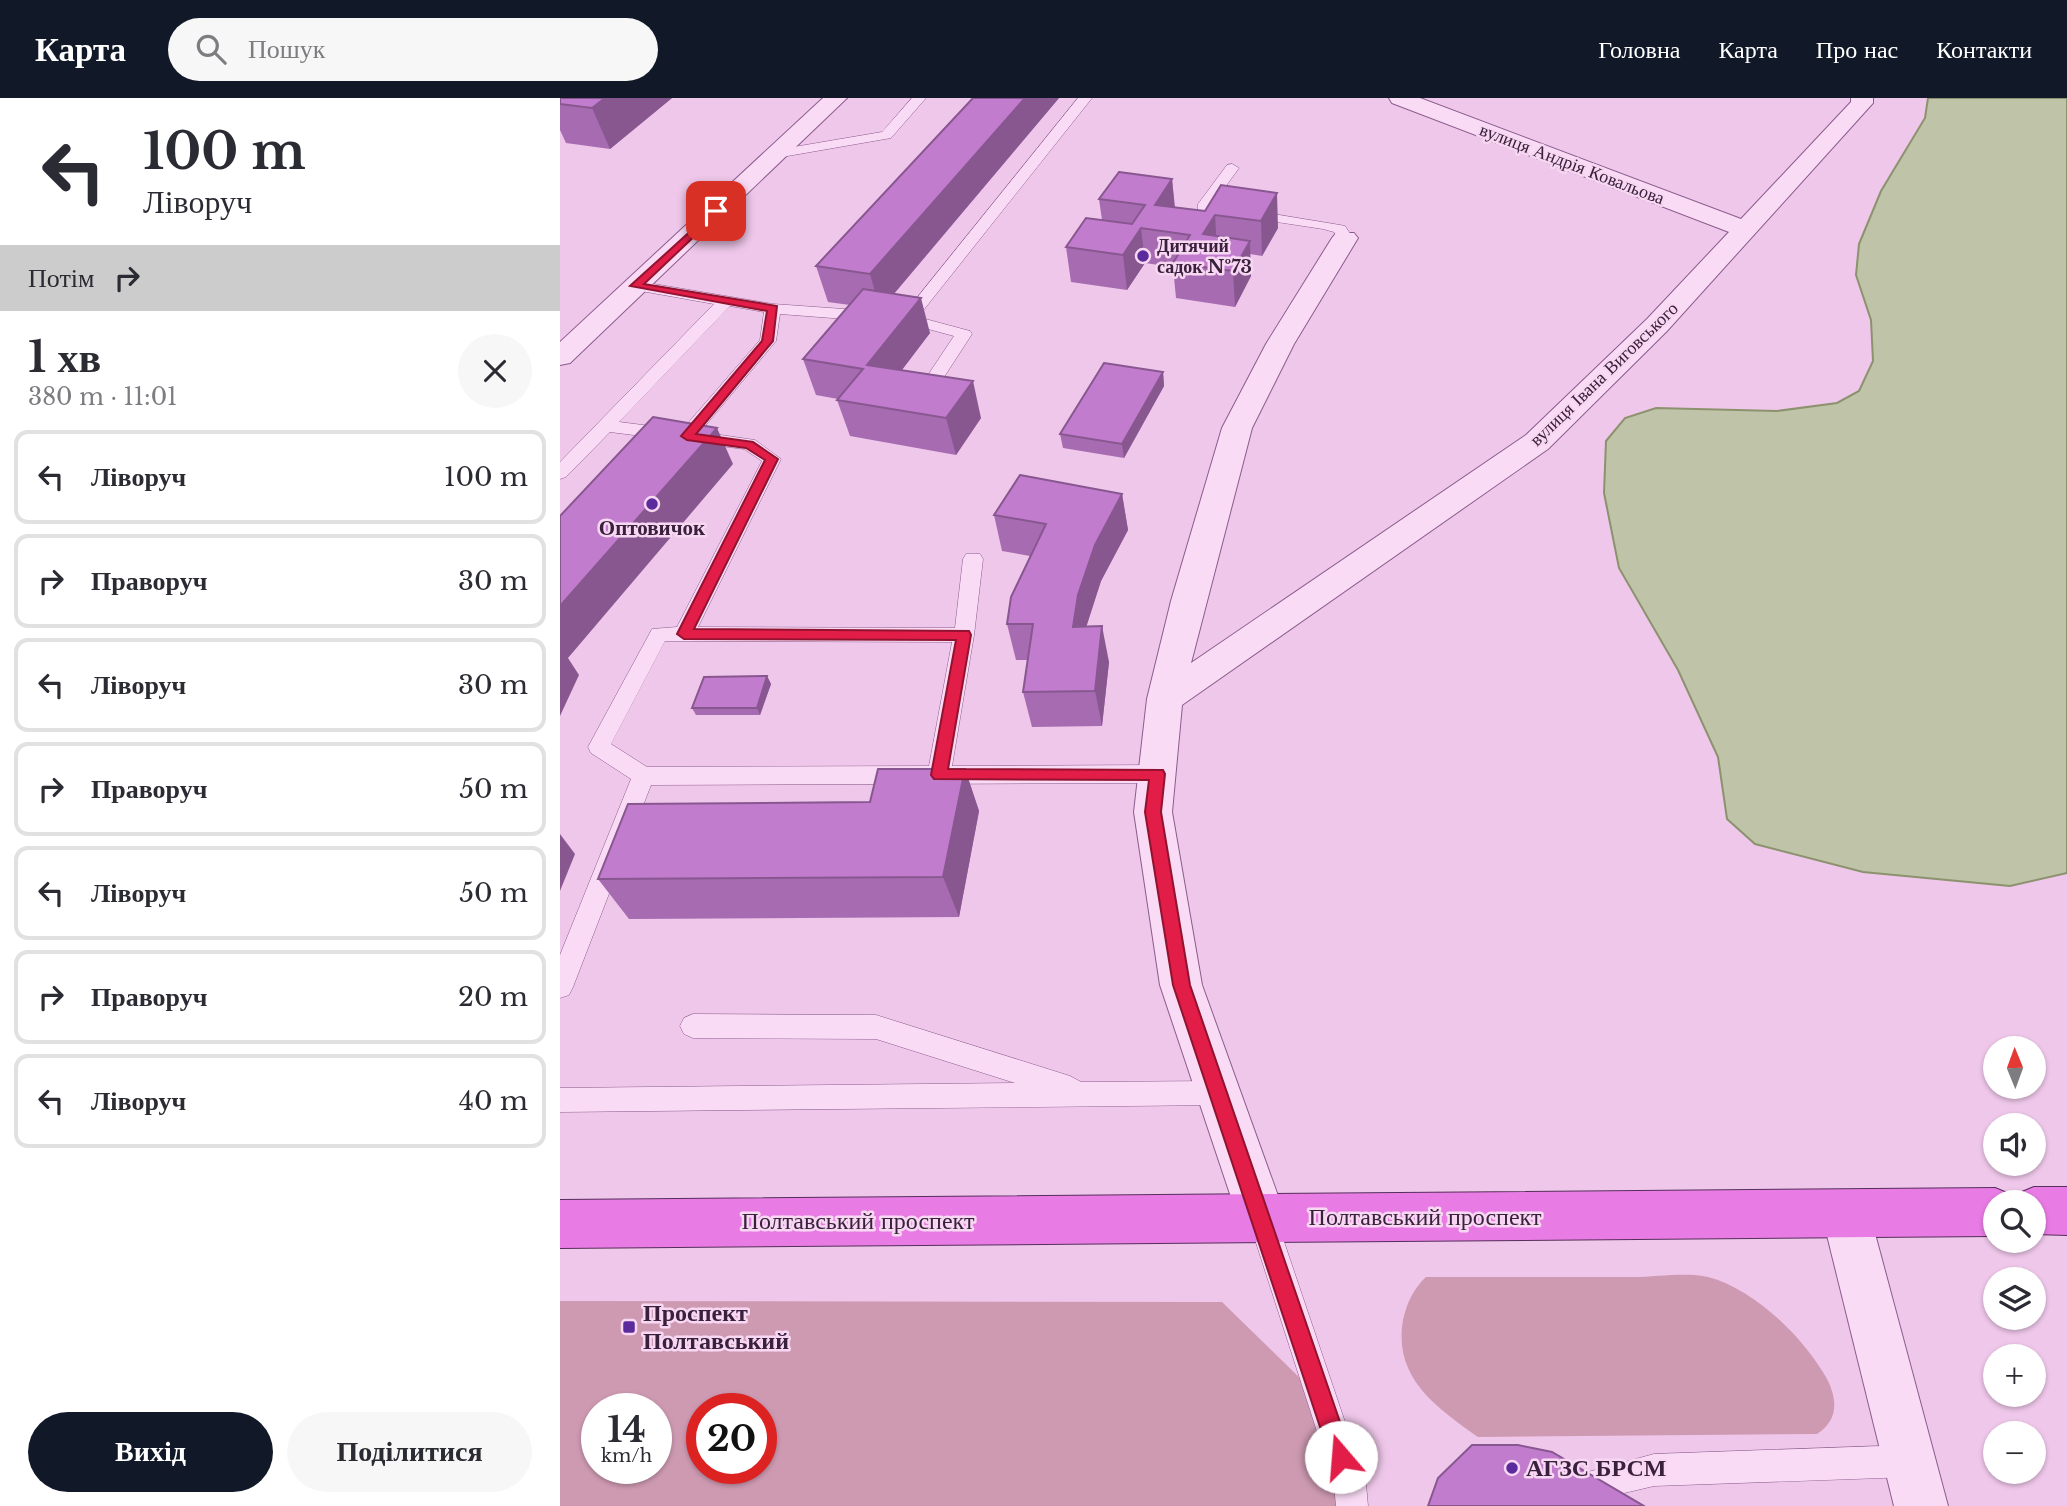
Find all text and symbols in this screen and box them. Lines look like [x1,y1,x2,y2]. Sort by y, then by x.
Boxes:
search box [168,18,658,81]
text: Карта [35,29,126,70]
icon: search [192,30,230,68]
text: Пошук [248,33,325,65]
text: Головна [1598,35,1680,64]
text: Карта [1718,35,1778,64]
text: Про нас [1816,35,1898,64]
text: Контакти [1936,35,2032,64]
street label: вулиця Андрія Ковальова [1477,119,1667,209]
text: 100 m [143,121,306,182]
icon: left [28,126,119,217]
pin [686,181,746,241]
text: Ліворуч [143,182,252,222]
icon: arrive [697,192,735,230]
place label: Дитячий садок №73 [1157,235,1252,278]
marker: Дитячий садок №73 [1135,248,1151,264]
icon: right [108,259,146,297]
text: Потім [28,262,94,294]
street label: вулиця Івана Виговського [1525,297,1683,451]
text: 1 хв [28,331,101,383]
button: close [458,334,532,408]
text: 380 m · 11:01 [28,383,177,411]
icon: left [32,458,70,496]
text: Ліворуч [91,461,186,493]
text: 100 m [444,461,528,493]
marker: Оптовичок [644,496,660,512]
place label: Оптовичок [599,515,706,541]
icon: right [32,562,70,600]
text: Праворуч [91,565,207,597]
text: 30 m [458,565,528,597]
icon: left [32,666,70,704]
text: Ліворуч [91,669,186,701]
text: 30 m [458,669,528,701]
icon: right [32,770,70,808]
text: Праворуч [91,773,207,805]
text: 50 m [459,773,528,805]
icon: left [32,874,70,912]
text: Ліворуч [91,877,186,909]
text: 50 m [459,877,528,909]
icon: right [32,978,70,1016]
text: Праворуч [91,981,207,1013]
text: 20 m [458,981,528,1013]
north arrow [1983,1036,2046,1099]
map controls [1983,1036,2046,1484]
icon: left [32,1082,70,1120]
text: Ліворуч [91,1085,186,1117]
text: 40 m [459,1085,528,1117]
button: sound [1983,1113,2046,1176]
button: search [1983,1190,2046,1253]
street label: Полтавський проспект [1309,1202,1542,1231]
street label: Полтавський проспект [742,1206,975,1235]
button: layers [1983,1267,2046,1330]
place label: Проспект Полтавський [643,1298,789,1355]
marker: Проспект Полтавський [621,1319,637,1335]
button: + [1983,1344,2046,1407]
speed limit sign: 20 [686,1393,777,1484]
text: 14 [607,1408,646,1451]
button: Вихід [28,1412,273,1492]
button: Поділитися [287,1412,532,1492]
position arrow [1304,1420,1378,1494]
button: − [1983,1421,2046,1484]
text: km/h [601,1445,652,1467]
place label: АГЗС БРСМ [1526,1453,1666,1482]
marker: АГЗС БРСМ [1504,1460,1520,1476]

